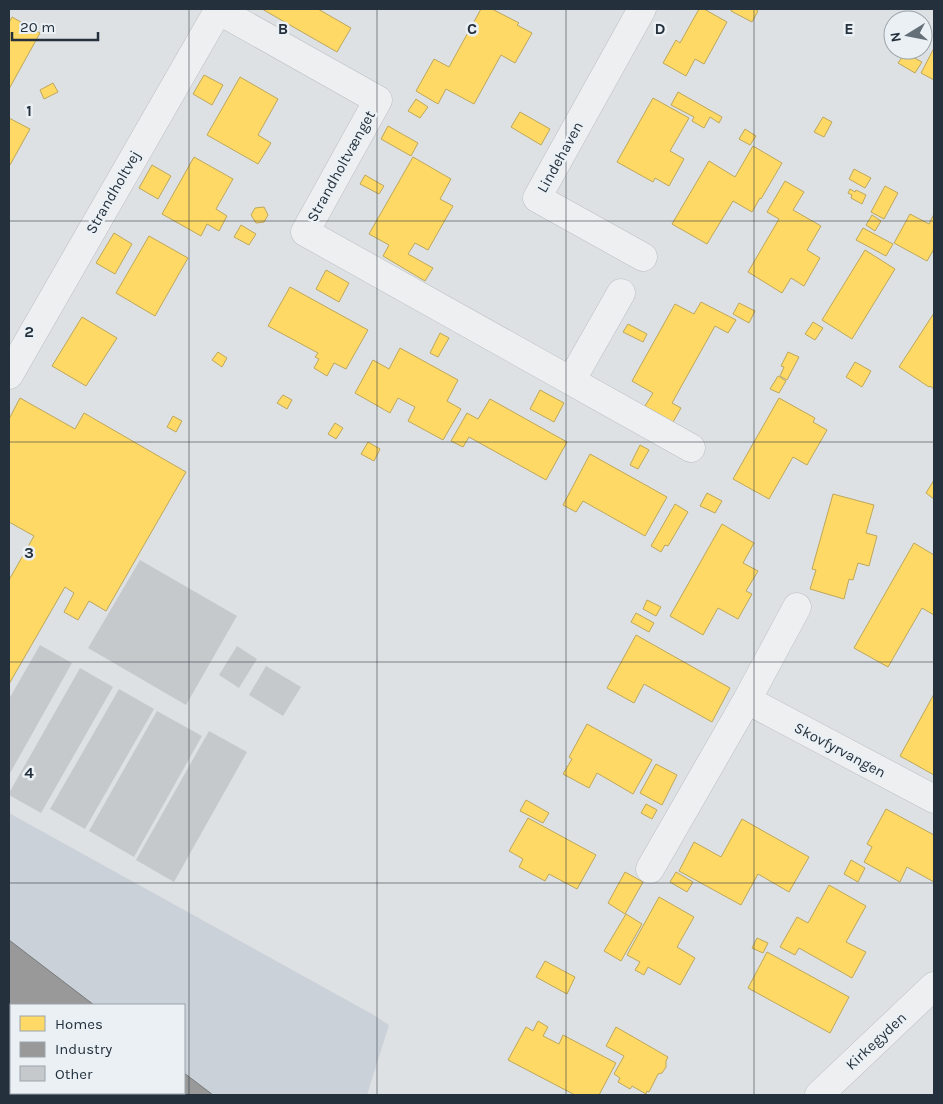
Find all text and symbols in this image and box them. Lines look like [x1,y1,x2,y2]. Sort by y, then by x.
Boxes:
scale bar [12,10,99,42]
north arrow [883,10,933,60]
text: 20 m [20,18,55,36]
text: B [278,19,288,38]
text: C [467,19,477,38]
text: D [655,19,666,38]
text: E [844,19,854,38]
text: N [886,31,905,44]
text: 1 [26,101,32,120]
street label: Strandholtvænget [303,107,379,225]
street label: Lindehaven [533,118,587,196]
street label: Strandholtvej [82,147,144,237]
text: 2 [24,322,34,341]
text: 3 [24,543,34,562]
street label: Skovfyrvangen [791,718,889,782]
text: 4 [24,763,34,782]
legend [10,1004,185,1094]
street label: Kirkegyden [842,1008,910,1074]
text: Homes [55,1015,103,1033]
text: Industry [55,1040,112,1058]
text: Other [55,1065,93,1083]

